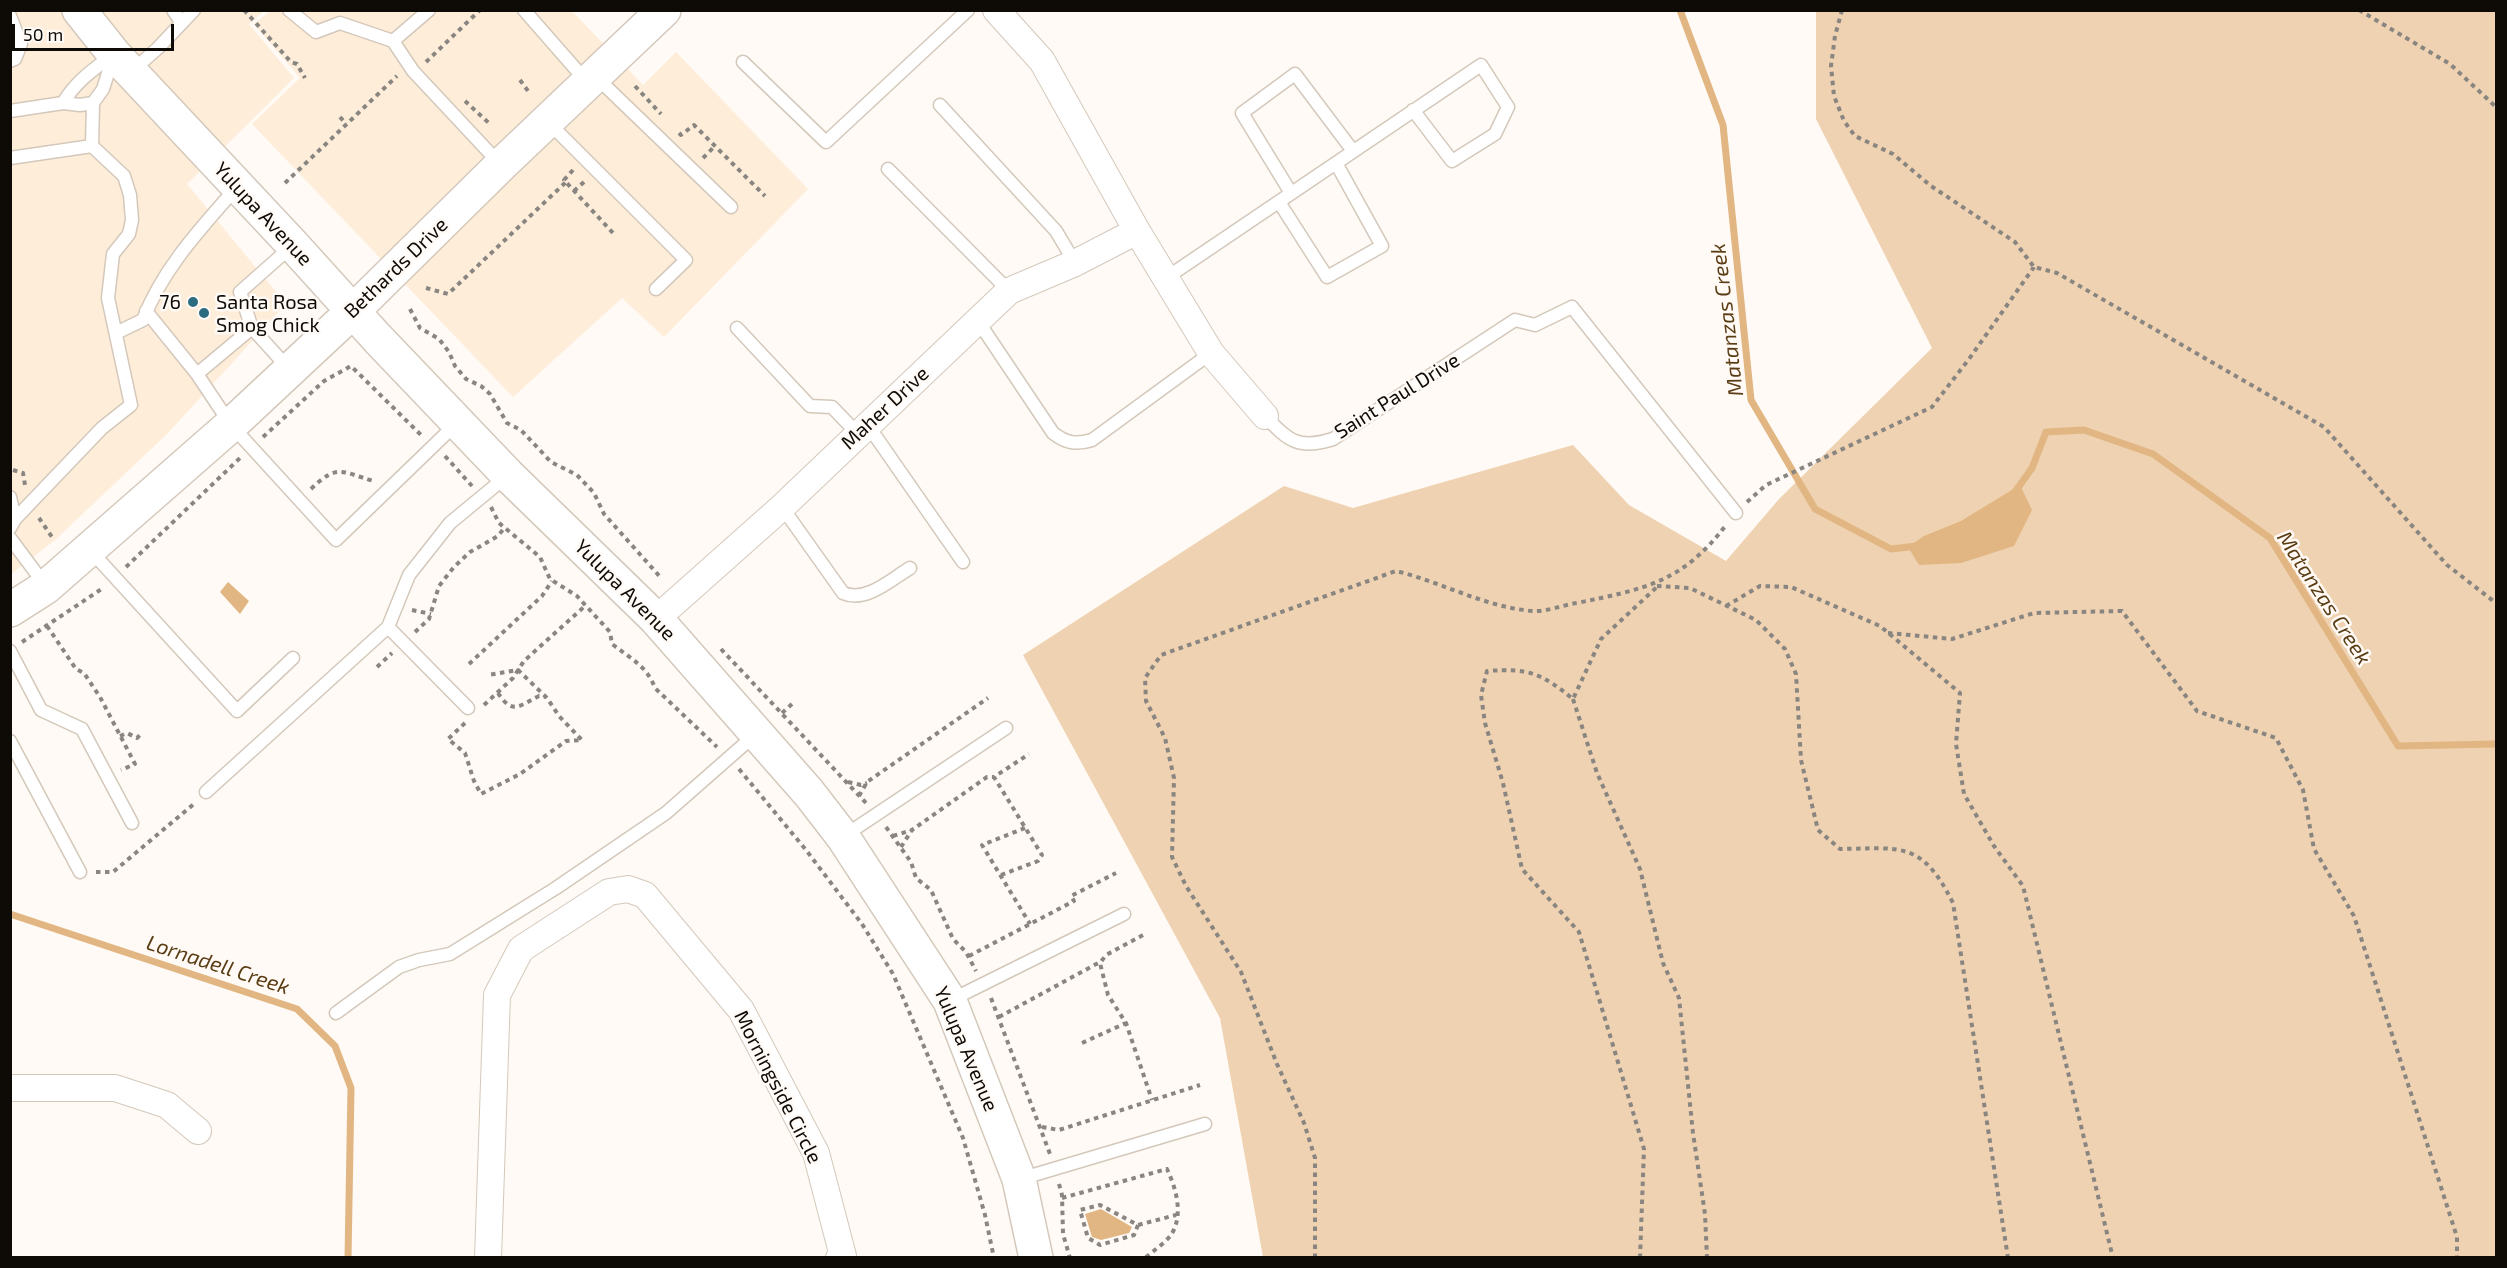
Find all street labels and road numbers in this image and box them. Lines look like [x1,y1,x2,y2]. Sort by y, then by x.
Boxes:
street label: Yulupa Avenue [209,157,317,271]
street label: Bethards Drive [339,213,453,323]
street label: Saint Paul Drive [1330,348,1464,444]
street label: Maher Drive [836,361,934,455]
street label: Yulupa Avenue [569,534,681,646]
street label: Yulupa Avenue [929,983,1003,1115]
street label: Morningside Circle [729,1006,827,1168]

